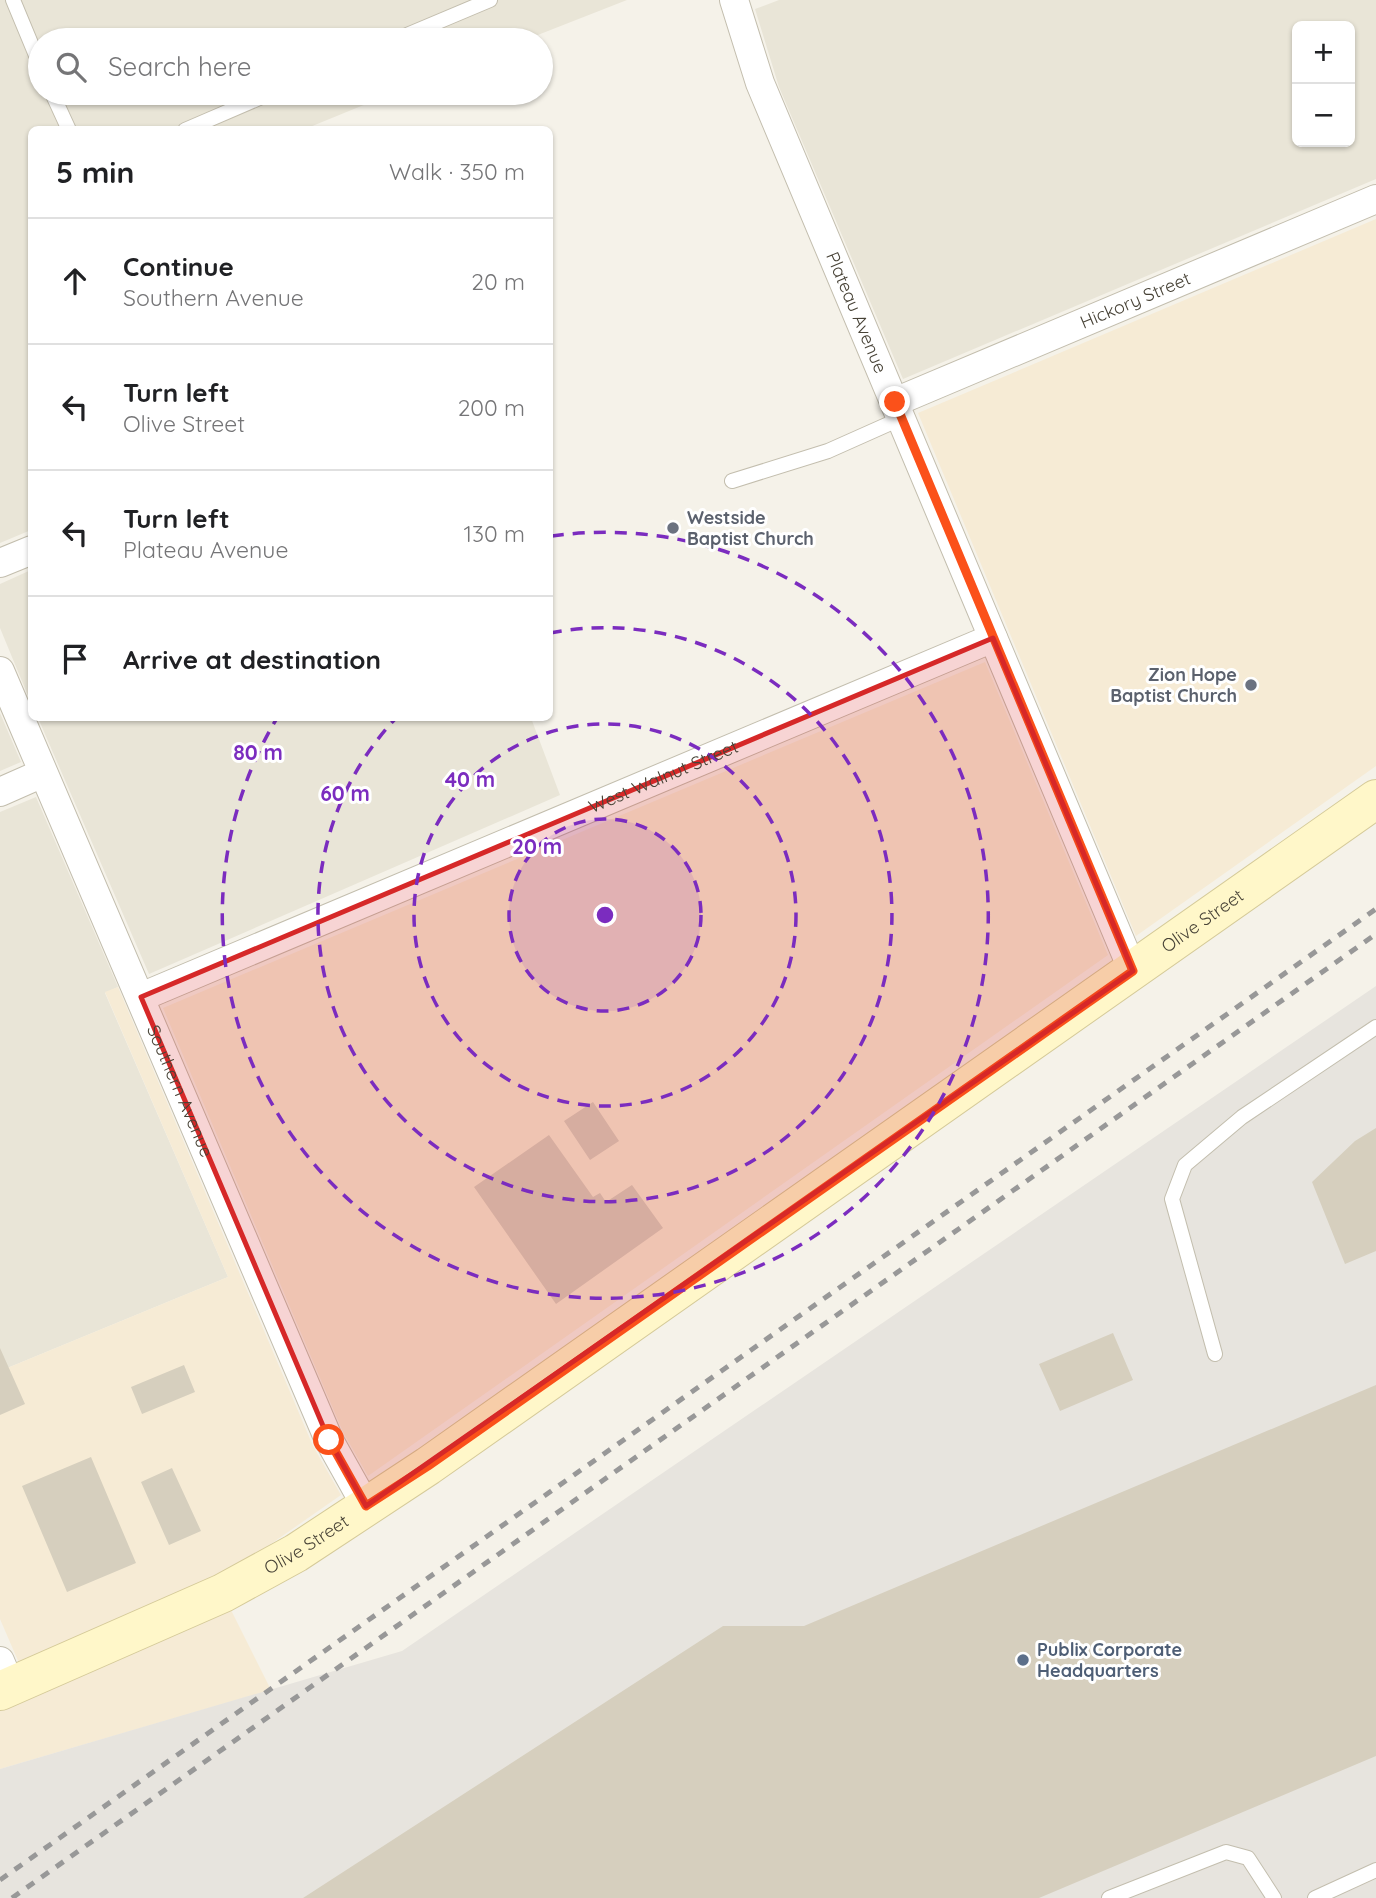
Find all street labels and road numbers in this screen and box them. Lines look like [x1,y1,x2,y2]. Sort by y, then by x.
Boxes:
street label: Plateau Avenue [821,248,893,377]
street label: Hickory Street [1077,267,1194,334]
street label: West Walnut Street [585,735,742,818]
street label: Olive Street [1157,884,1248,958]
street label: Southern Avenue [142,1021,219,1161]
street label: Olive Street [260,1509,353,1579]

